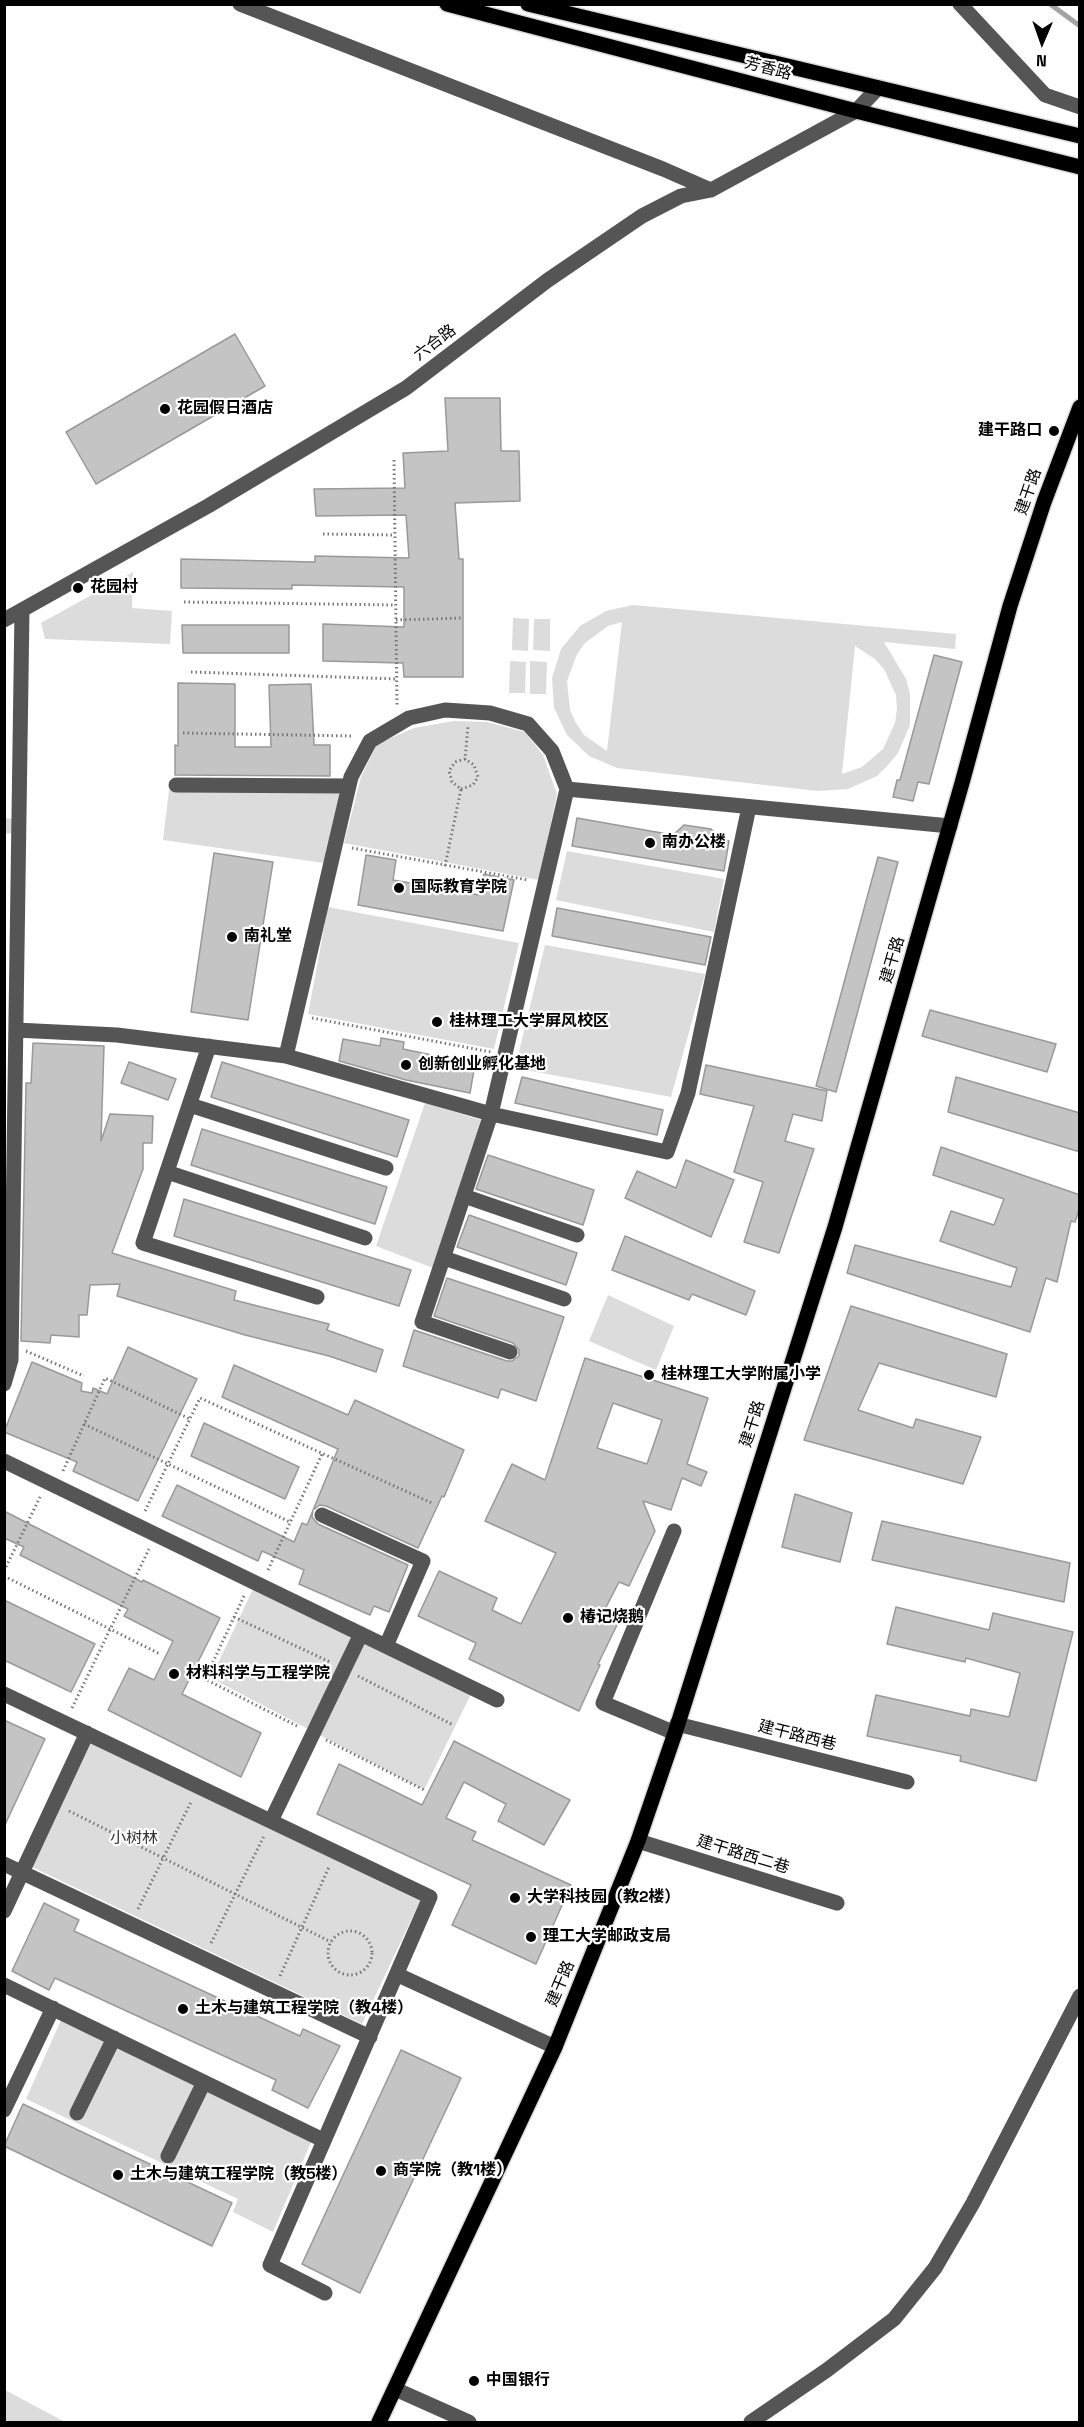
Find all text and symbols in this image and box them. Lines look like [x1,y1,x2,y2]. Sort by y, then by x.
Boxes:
north arrow [1012,12,1072,72]
text: N [1036,50,1047,71]
street label: 芳香路 [742,54,794,84]
street label: 六合路 [410,321,460,365]
place label: 花园假日酒店 [177,399,273,419]
marker: 花园假日酒店 [158,402,172,416]
place label: 建干路口 [978,421,1042,441]
marker: 建干路口 [1047,424,1061,438]
street label: 建干路 [1012,466,1046,518]
place label: 花园村 [90,578,138,598]
marker: 花园村 [71,581,85,595]
place label: 南办公楼 [662,833,726,853]
marker: 南办公楼 [643,836,657,850]
place label: 国际教育学院 [411,878,507,898]
marker: 国际教育学院 [392,881,406,895]
place label: 南礼堂 [244,927,292,947]
marker: 南礼堂 [225,930,239,944]
street label: 建干路 [877,934,909,986]
place label: 桂林理工大学屏风校区 [449,1012,609,1032]
marker: 桂林理工大学屏风校区 [430,1015,444,1029]
place label: 创新创业孵化基地 [418,1055,546,1075]
marker: 创新创业孵化基地 [399,1058,413,1072]
place label: 桂林理工大学附属小学 [661,1365,821,1385]
marker: 桂林理工大学附属小学 [642,1368,656,1382]
street label: 建干路 [736,1398,770,1450]
place label: 椿记烧鹅 [580,1608,644,1628]
marker: 椿记烧鹅 [561,1611,575,1625]
place label: 材料科学与工程学院 [186,1664,330,1684]
marker: 材料科学与工程学院 [167,1667,181,1681]
street label: 建干路西巷 [756,1717,838,1755]
park label: 小树林 [110,1829,158,1849]
street label: 建干路西二巷 [694,1832,792,1878]
place label: 大学科技园（教2楼） [527,1888,681,1908]
marker: 大学科技园（教2楼） [508,1891,522,1905]
place label: 理工大学邮政支局 [543,1927,671,1947]
marker: 理工大学邮政支局 [524,1930,538,1944]
street label: 建干路 [543,1958,579,2010]
place label: 土木与建筑工程学院（教4楼） [195,1999,413,2019]
marker: 土木与建筑工程学院（教4楼） [176,2002,190,2016]
place label: 商学院（教1楼） [393,2161,512,2181]
marker: 商学院（教1楼） [374,2164,388,2178]
place label: 土木与建筑工程学院（教5楼） [130,2165,348,2185]
marker: 土木与建筑工程学院（教5楼） [111,2168,125,2182]
place label: 中国银行 [486,2371,550,2391]
marker: 中国银行 [467,2374,481,2388]

